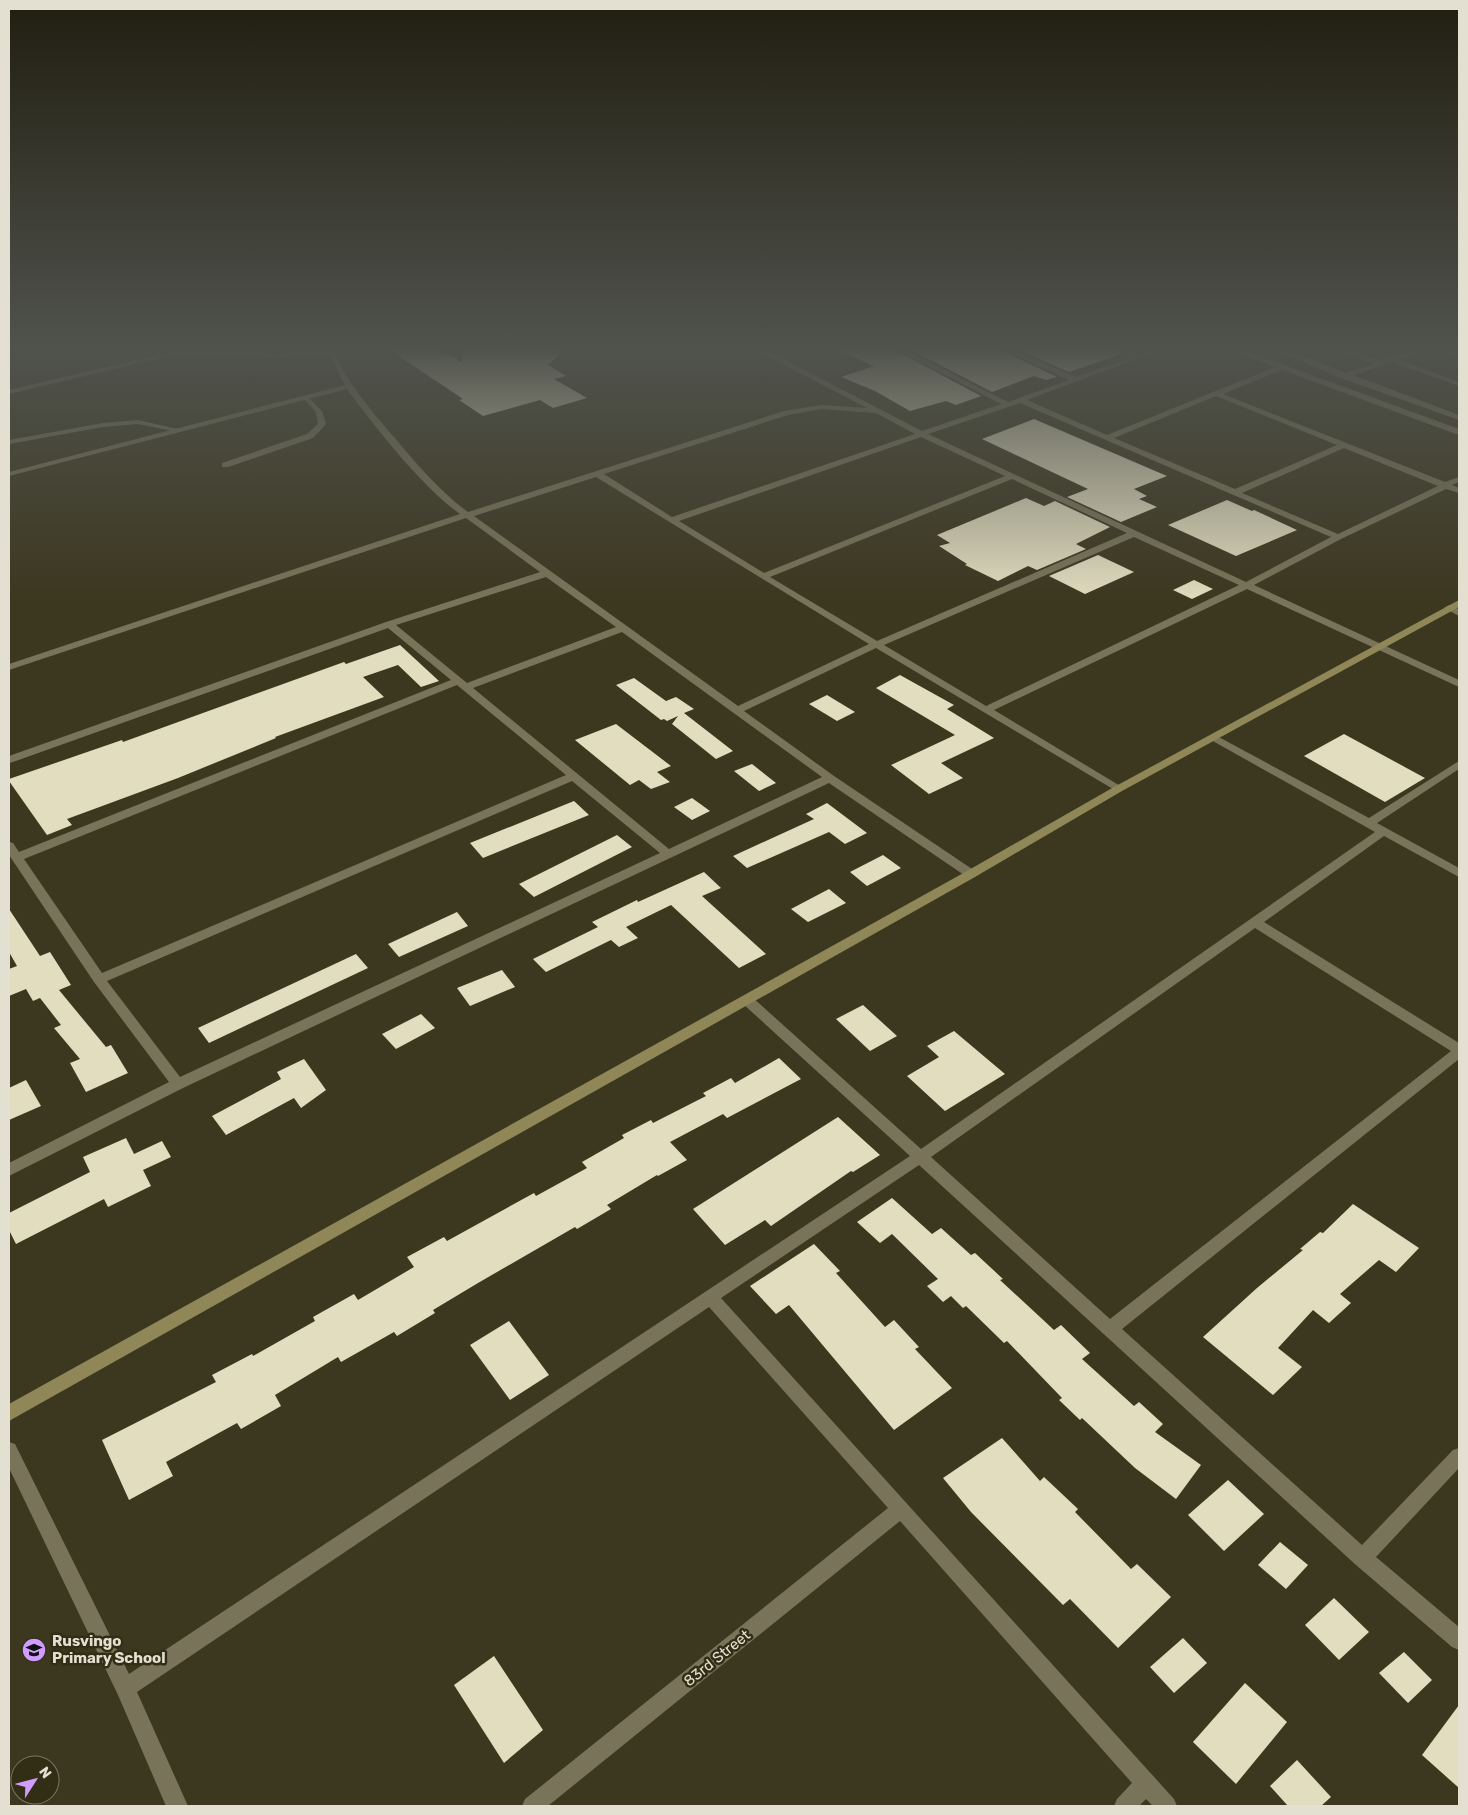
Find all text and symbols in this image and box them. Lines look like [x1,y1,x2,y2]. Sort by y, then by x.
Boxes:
street label: 83rd Street [680,1626,754,1690]
place label: Rusvingo Primary School [52,1632,166,1667]
school or university icon: Rusvingo Primary School [21,1637,47,1663]
north arrow [10,1755,60,1805]
text: N [35,1764,55,1782]

